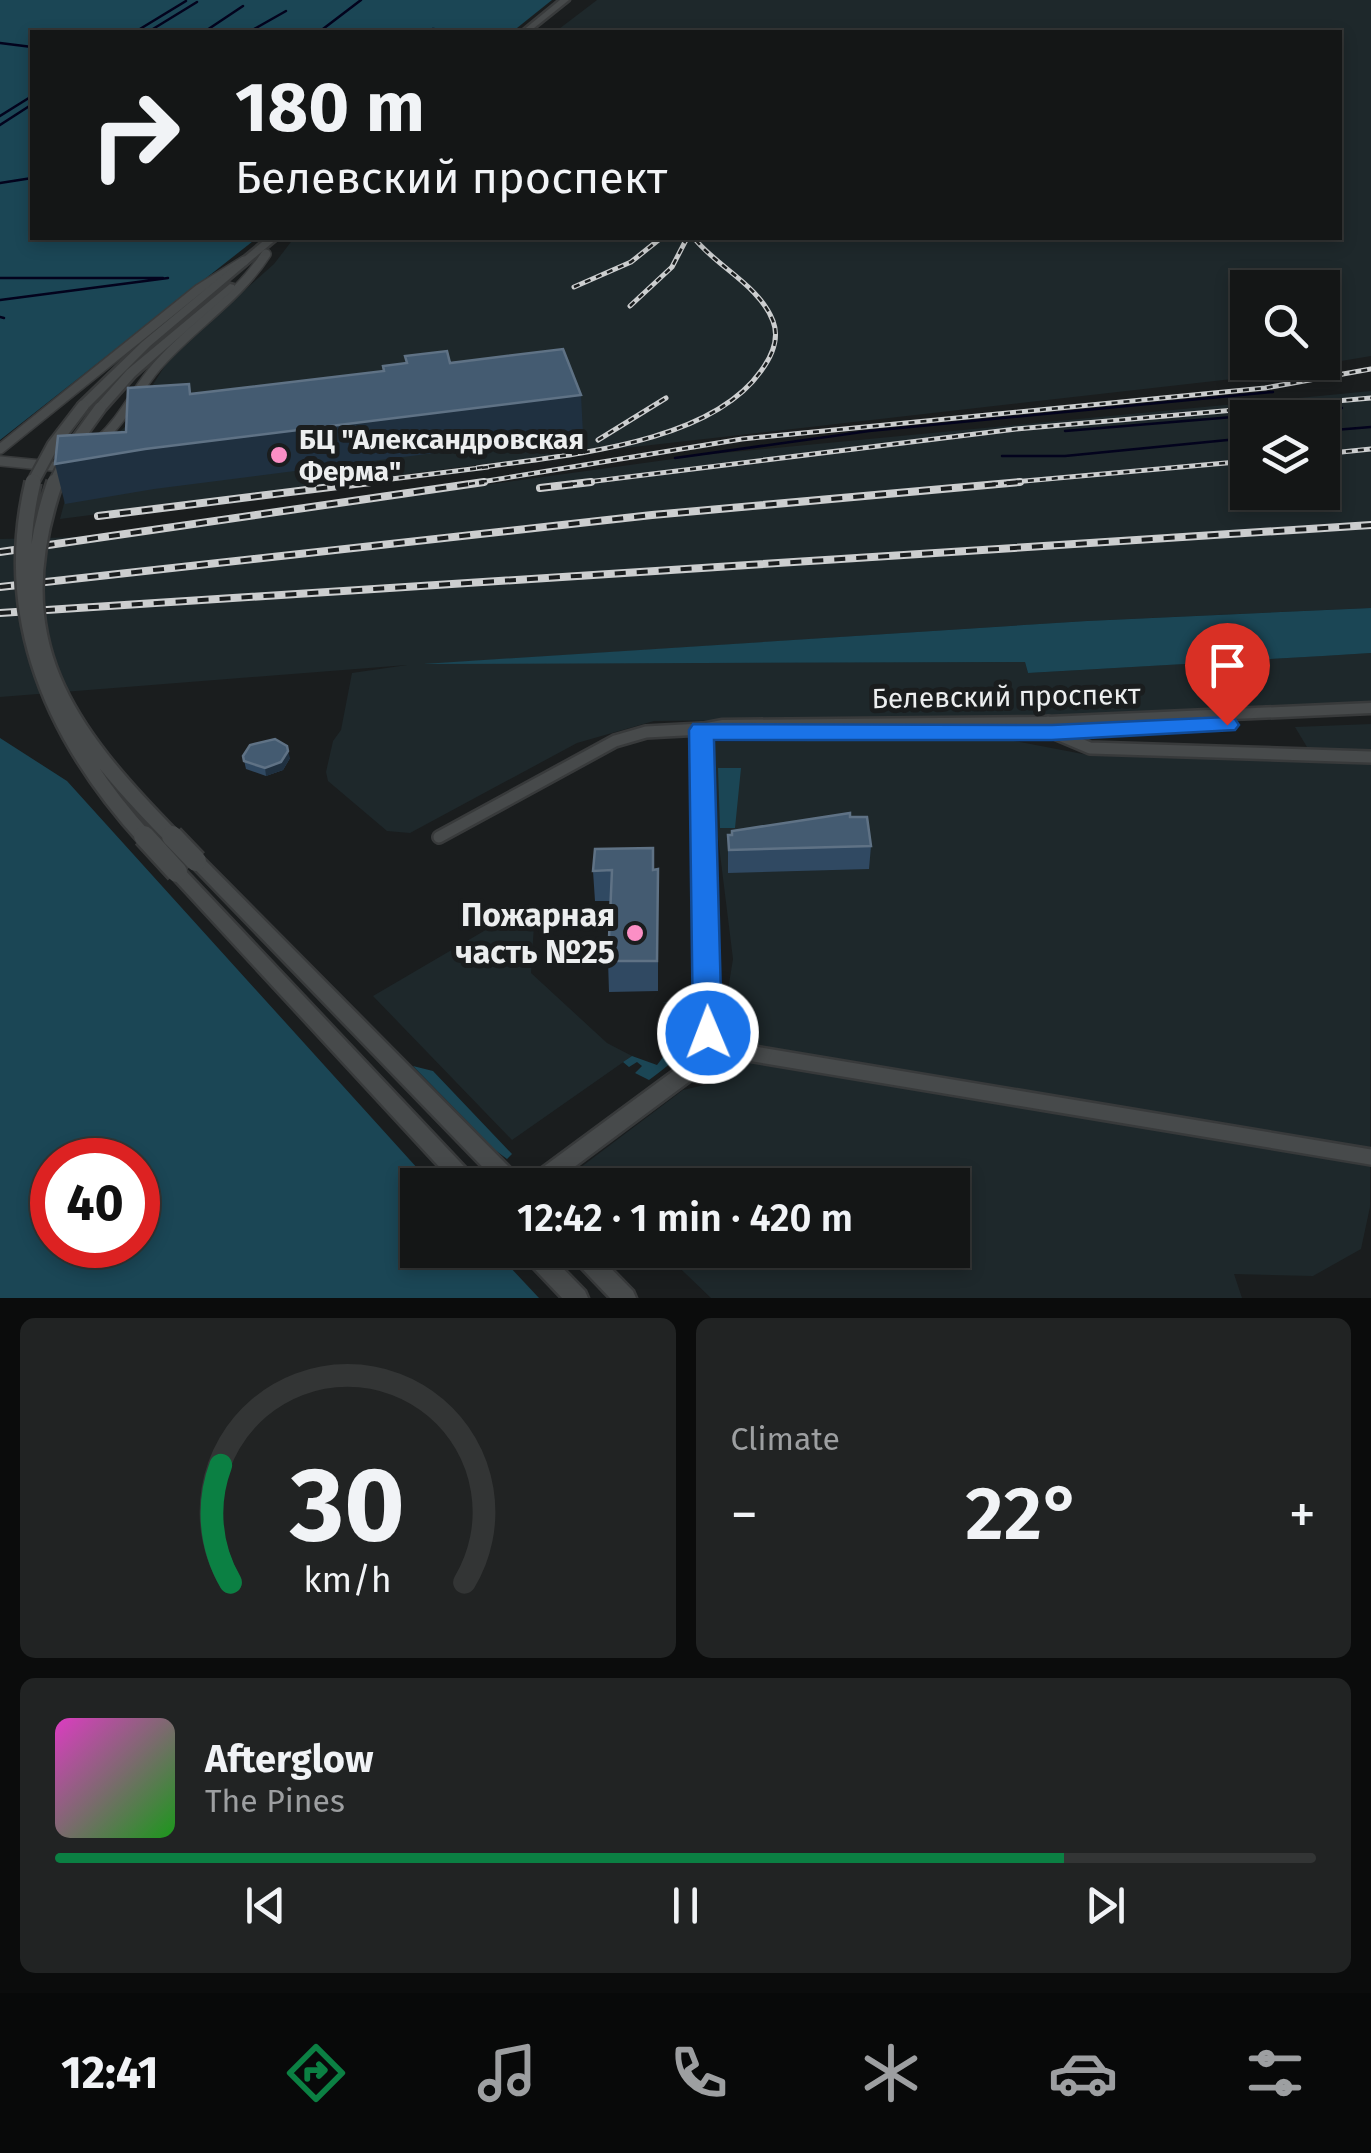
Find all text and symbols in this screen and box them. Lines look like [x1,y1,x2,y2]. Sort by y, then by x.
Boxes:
text: 180 m [235,66,425,150]
icon: right [70,70,200,200]
text: Белевский проспект [235,151,667,205]
map controls [1230,270,1340,510]
button: search [1230,270,1340,380]
button: layers [1230,400,1340,510]
place label: БЦ "Александровская Ферма" [299,423,584,488]
marker: БЦ "Александровская Ферма" [268,444,290,466]
pin [1185,623,1270,726]
icon: arrive [1200,638,1255,693]
street label: Белевский проспект [871,678,1141,715]
place label: Пожарная часть №25 [455,896,615,971]
marker: Пожарная часть №25 [624,922,646,944]
position arrow [656,981,760,1085]
speed limit sign: 40 [30,1138,160,1268]
text: 12:42 · 1 min · 420 m [517,1195,853,1241]
text: Climate [731,1420,840,1458]
text: 30 [289,1443,405,1568]
text: 22° [965,1469,1081,1559]
text: − [731,1482,758,1548]
text: + [1289,1482,1316,1548]
text: km/h [304,1559,392,1601]
text: Afterglow [205,1736,373,1782]
text: The Pines [205,1782,345,1820]
icon: previous [238,1878,293,1933]
icon: pause [658,1878,713,1933]
icon: next [1078,1878,1133,1933]
icon: directions [281,2038,351,2108]
icon: music [472,2038,542,2108]
icon: phone [664,2038,734,2108]
icon: climate [856,2038,926,2108]
icon: car [1048,2038,1118,2108]
icon: filters [1240,2038,1310,2108]
text: 12:41 [61,2046,159,2100]

